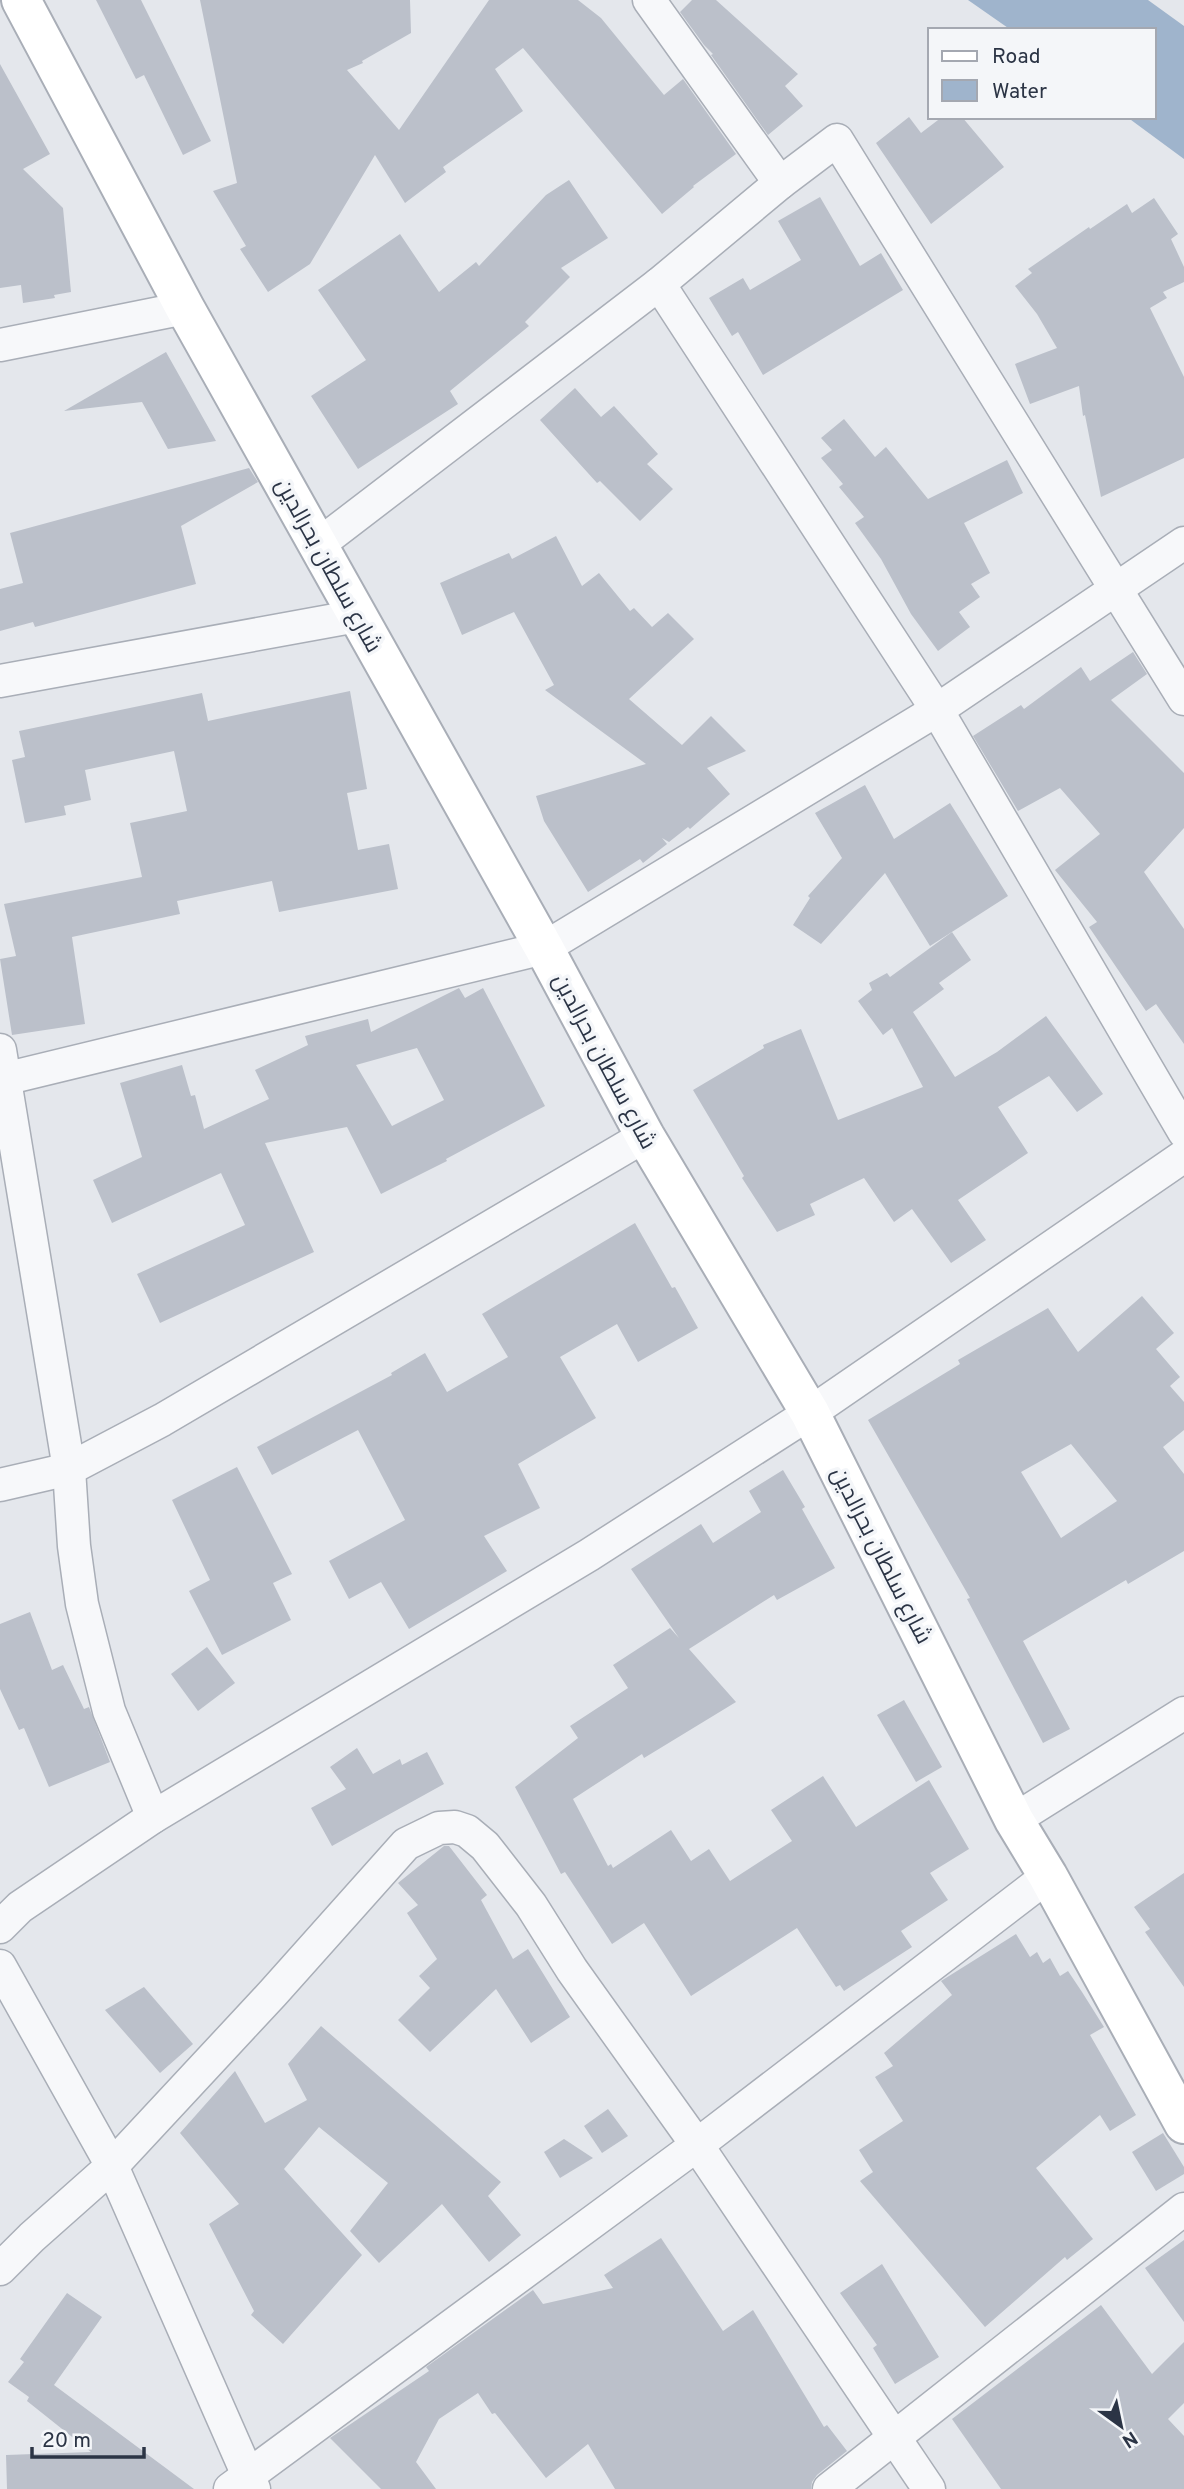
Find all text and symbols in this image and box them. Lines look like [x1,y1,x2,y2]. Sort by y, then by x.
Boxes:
legend [928,28,1156,119]
text: Road [992,44,1041,71]
text: Water [992,79,1047,106]
street label: شارع سلطان بحرالدين [267,474,387,658]
street label: شارع سلطان بحرالدين [544,969,661,1155]
street label: شارع سلطان بحرالدين [823,1463,937,1649]
north arrow [1086,2391,1156,2461]
scale bar [32,2416,144,2460]
text: N [1117,2425,1141,2452]
text: 20 m [42,2428,91,2455]

